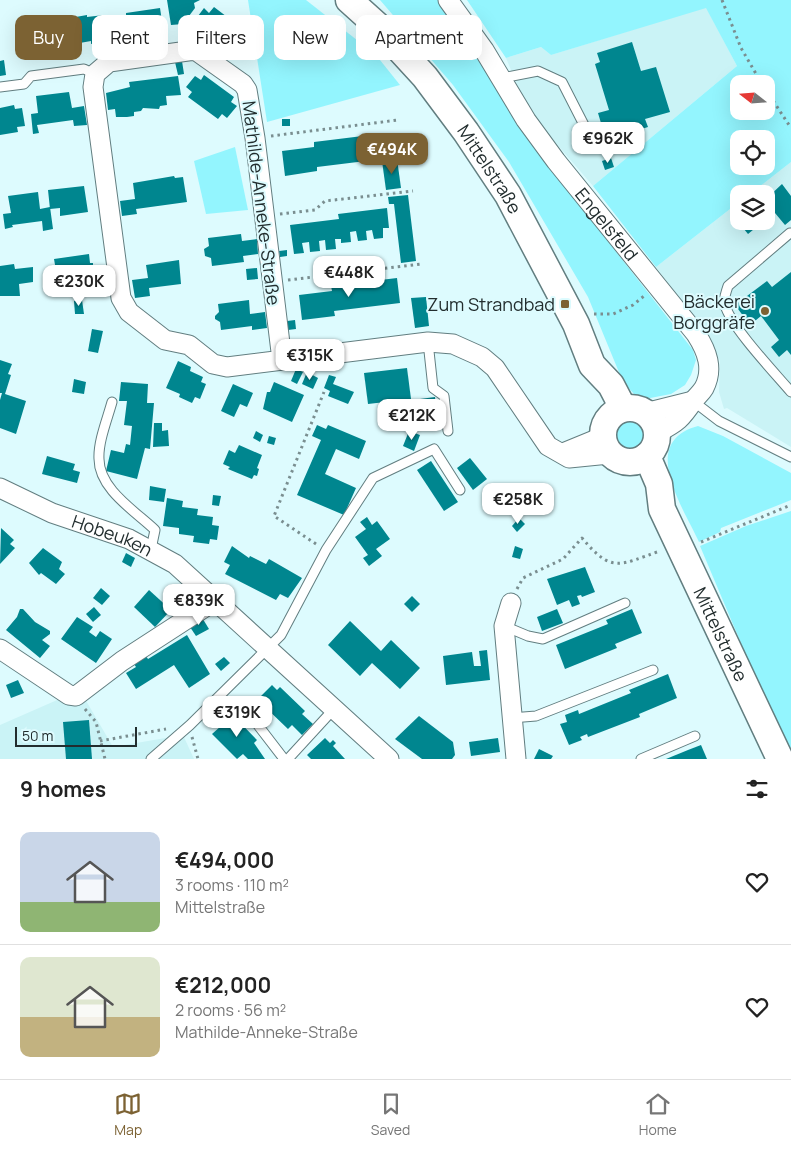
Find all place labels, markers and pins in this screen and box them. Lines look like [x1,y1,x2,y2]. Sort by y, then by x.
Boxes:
pin: €962K [573,121,643,164]
pin: €494K [357,132,427,175]
pin: €448K [314,256,384,298]
pin: €230K [44,264,114,307]
place label: Bäckerei Borggräfe [673,289,755,334]
place label: Zum Strandbad [427,292,555,316]
marker: Zum Strandbad [559,298,571,310]
marker: Bäckerei Borggräfe [759,305,771,317]
pin: €315K [275,338,345,381]
pin: €212K [377,398,447,441]
pin: €258K [483,482,553,525]
pin: €839K [164,584,234,626]
pin: €319K [202,696,272,738]

